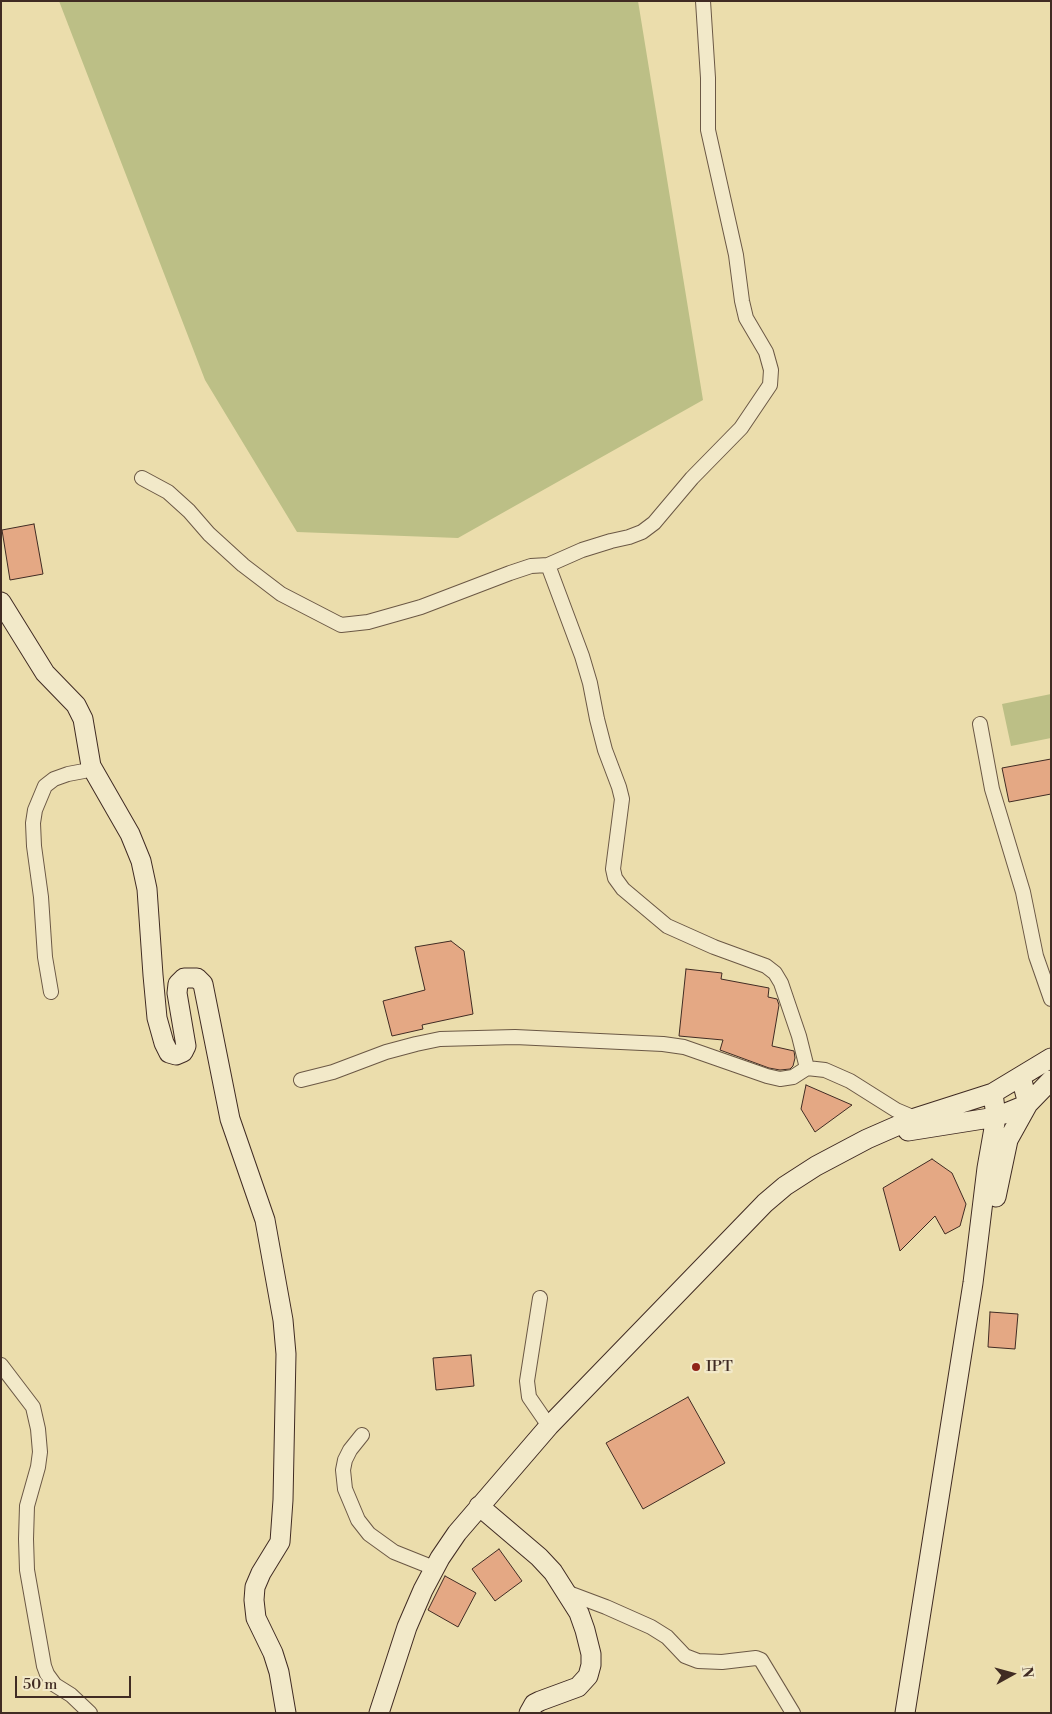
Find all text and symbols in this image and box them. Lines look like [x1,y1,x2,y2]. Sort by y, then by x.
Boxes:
place label: IPT [706,1358,733,1376]
marker: IPT [690,1361,702,1373]
north arrow [987,1649,1037,1699]
scale bar [18,1666,134,1698]
text: N [1017,1666,1036,1679]
text: 50 m [23,1675,57,1694]

